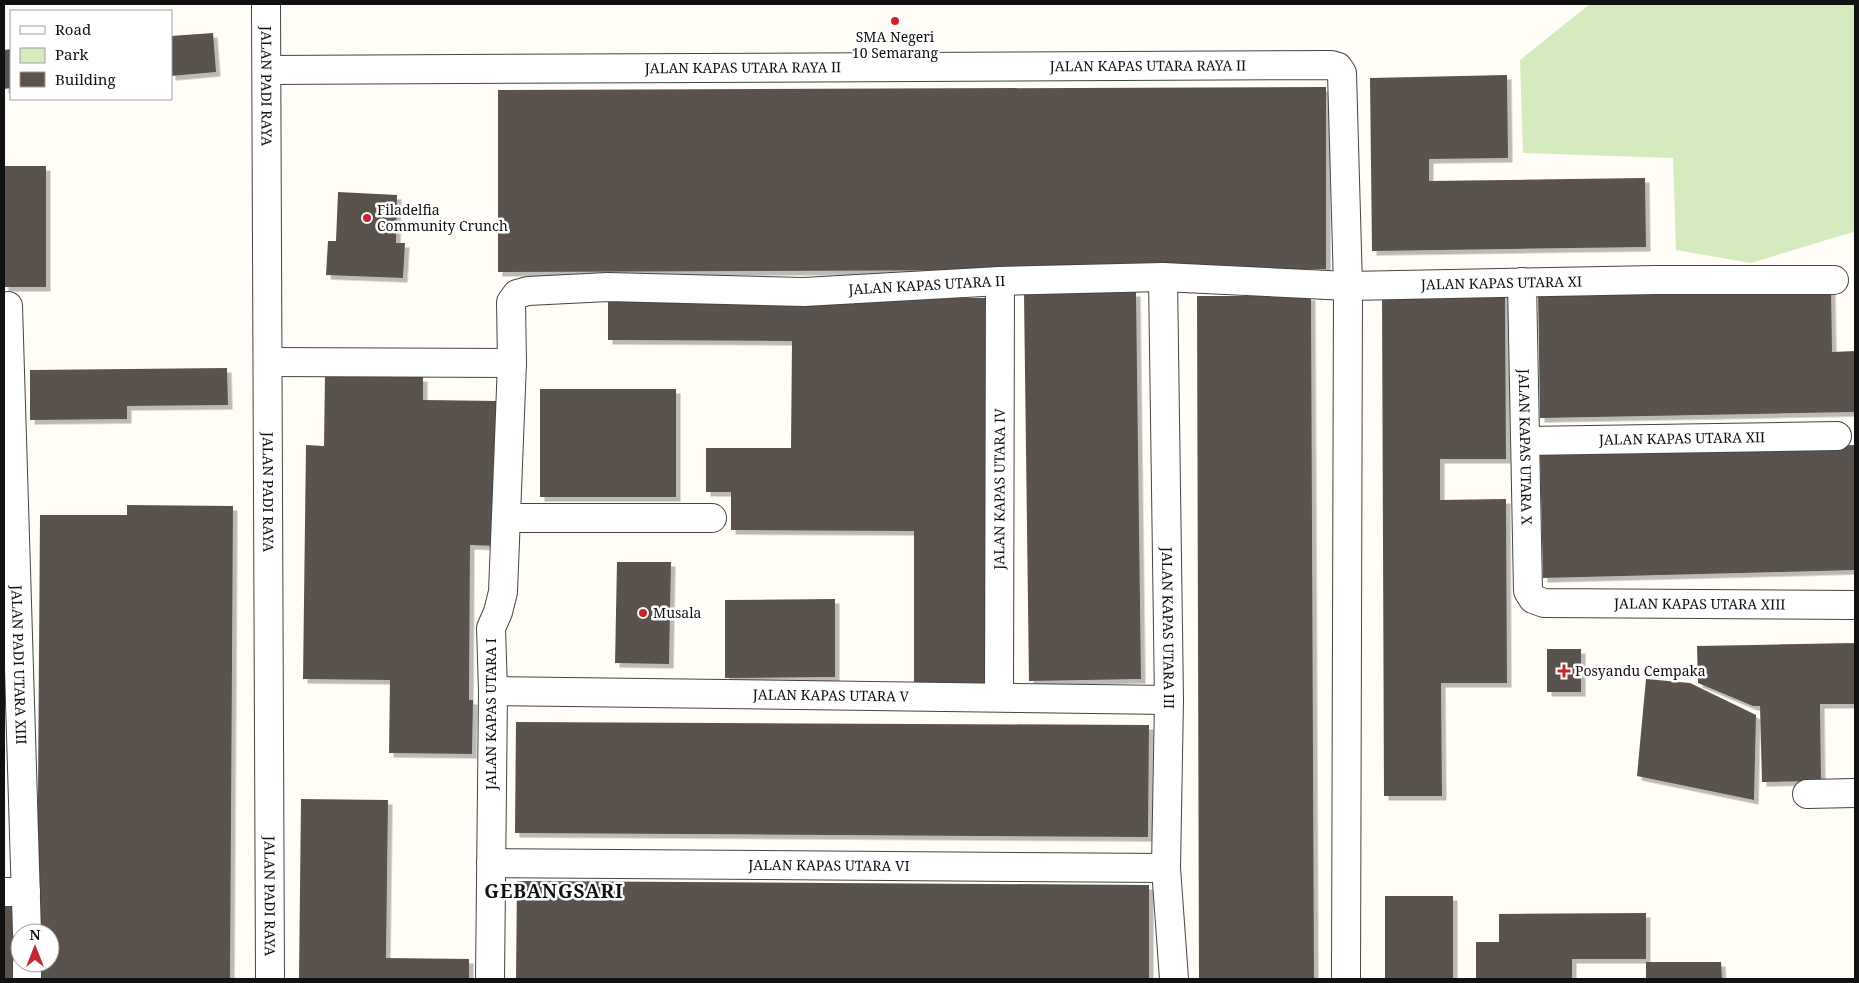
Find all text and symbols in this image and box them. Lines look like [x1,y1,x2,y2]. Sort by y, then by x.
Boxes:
legend [10,10,172,100]
marker: SMA Negeri 10 Semarang [889,15,901,27]
text: Road [55,19,91,39]
street label: JALAN PADI RAYA [257,25,277,146]
place label: SMA Negeri 10 Semarang [852,27,939,62]
text: Park [55,44,89,64]
street label: JALAN KAPAS UTARA RAYA II [1049,55,1246,75]
street label: JALAN KAPAS UTARA RAYA II [644,57,841,77]
text: Building [55,69,116,89]
place label: Filadelfia Community Crunch [377,200,508,235]
marker: Filadelfia Community Crunch [361,212,373,224]
street label: JALAN KAPAS UTARA II [847,271,1006,299]
street label: JALAN KAPAS UTARA XI [1420,271,1582,294]
street label: JALAN KAPAS UTARA X [1515,368,1537,526]
street label: JALAN KAPAS UTARA IV [989,408,1009,571]
street label: JALAN KAPAS UTARA XII [1598,427,1765,449]
street label: JALAN PADI RAYA [259,431,278,552]
street label: JALAN KAPAS UTARA III [1158,546,1179,709]
street label: JALAN PADI UTARA XIII [7,584,31,745]
street label: JALAN KAPAS UTARA XIII [1613,593,1786,614]
place label: Musala [653,603,702,622]
marker: Musala [637,607,649,619]
street label: JALAN KAPAS UTARA I [481,638,500,791]
place label: Posyandu Cempaka [1575,661,1706,680]
marker: Posyandu Cempaka [1557,664,1571,678]
street label: JALAN KAPAS UTARA V [752,684,910,706]
street label: JALAN PADI RAYA [260,835,280,956]
street label: JALAN KAPAS UTARA VI [747,855,910,875]
district label: GEBANGSARI [484,878,624,904]
north arrow [10,923,60,973]
text: N [29,925,41,944]

